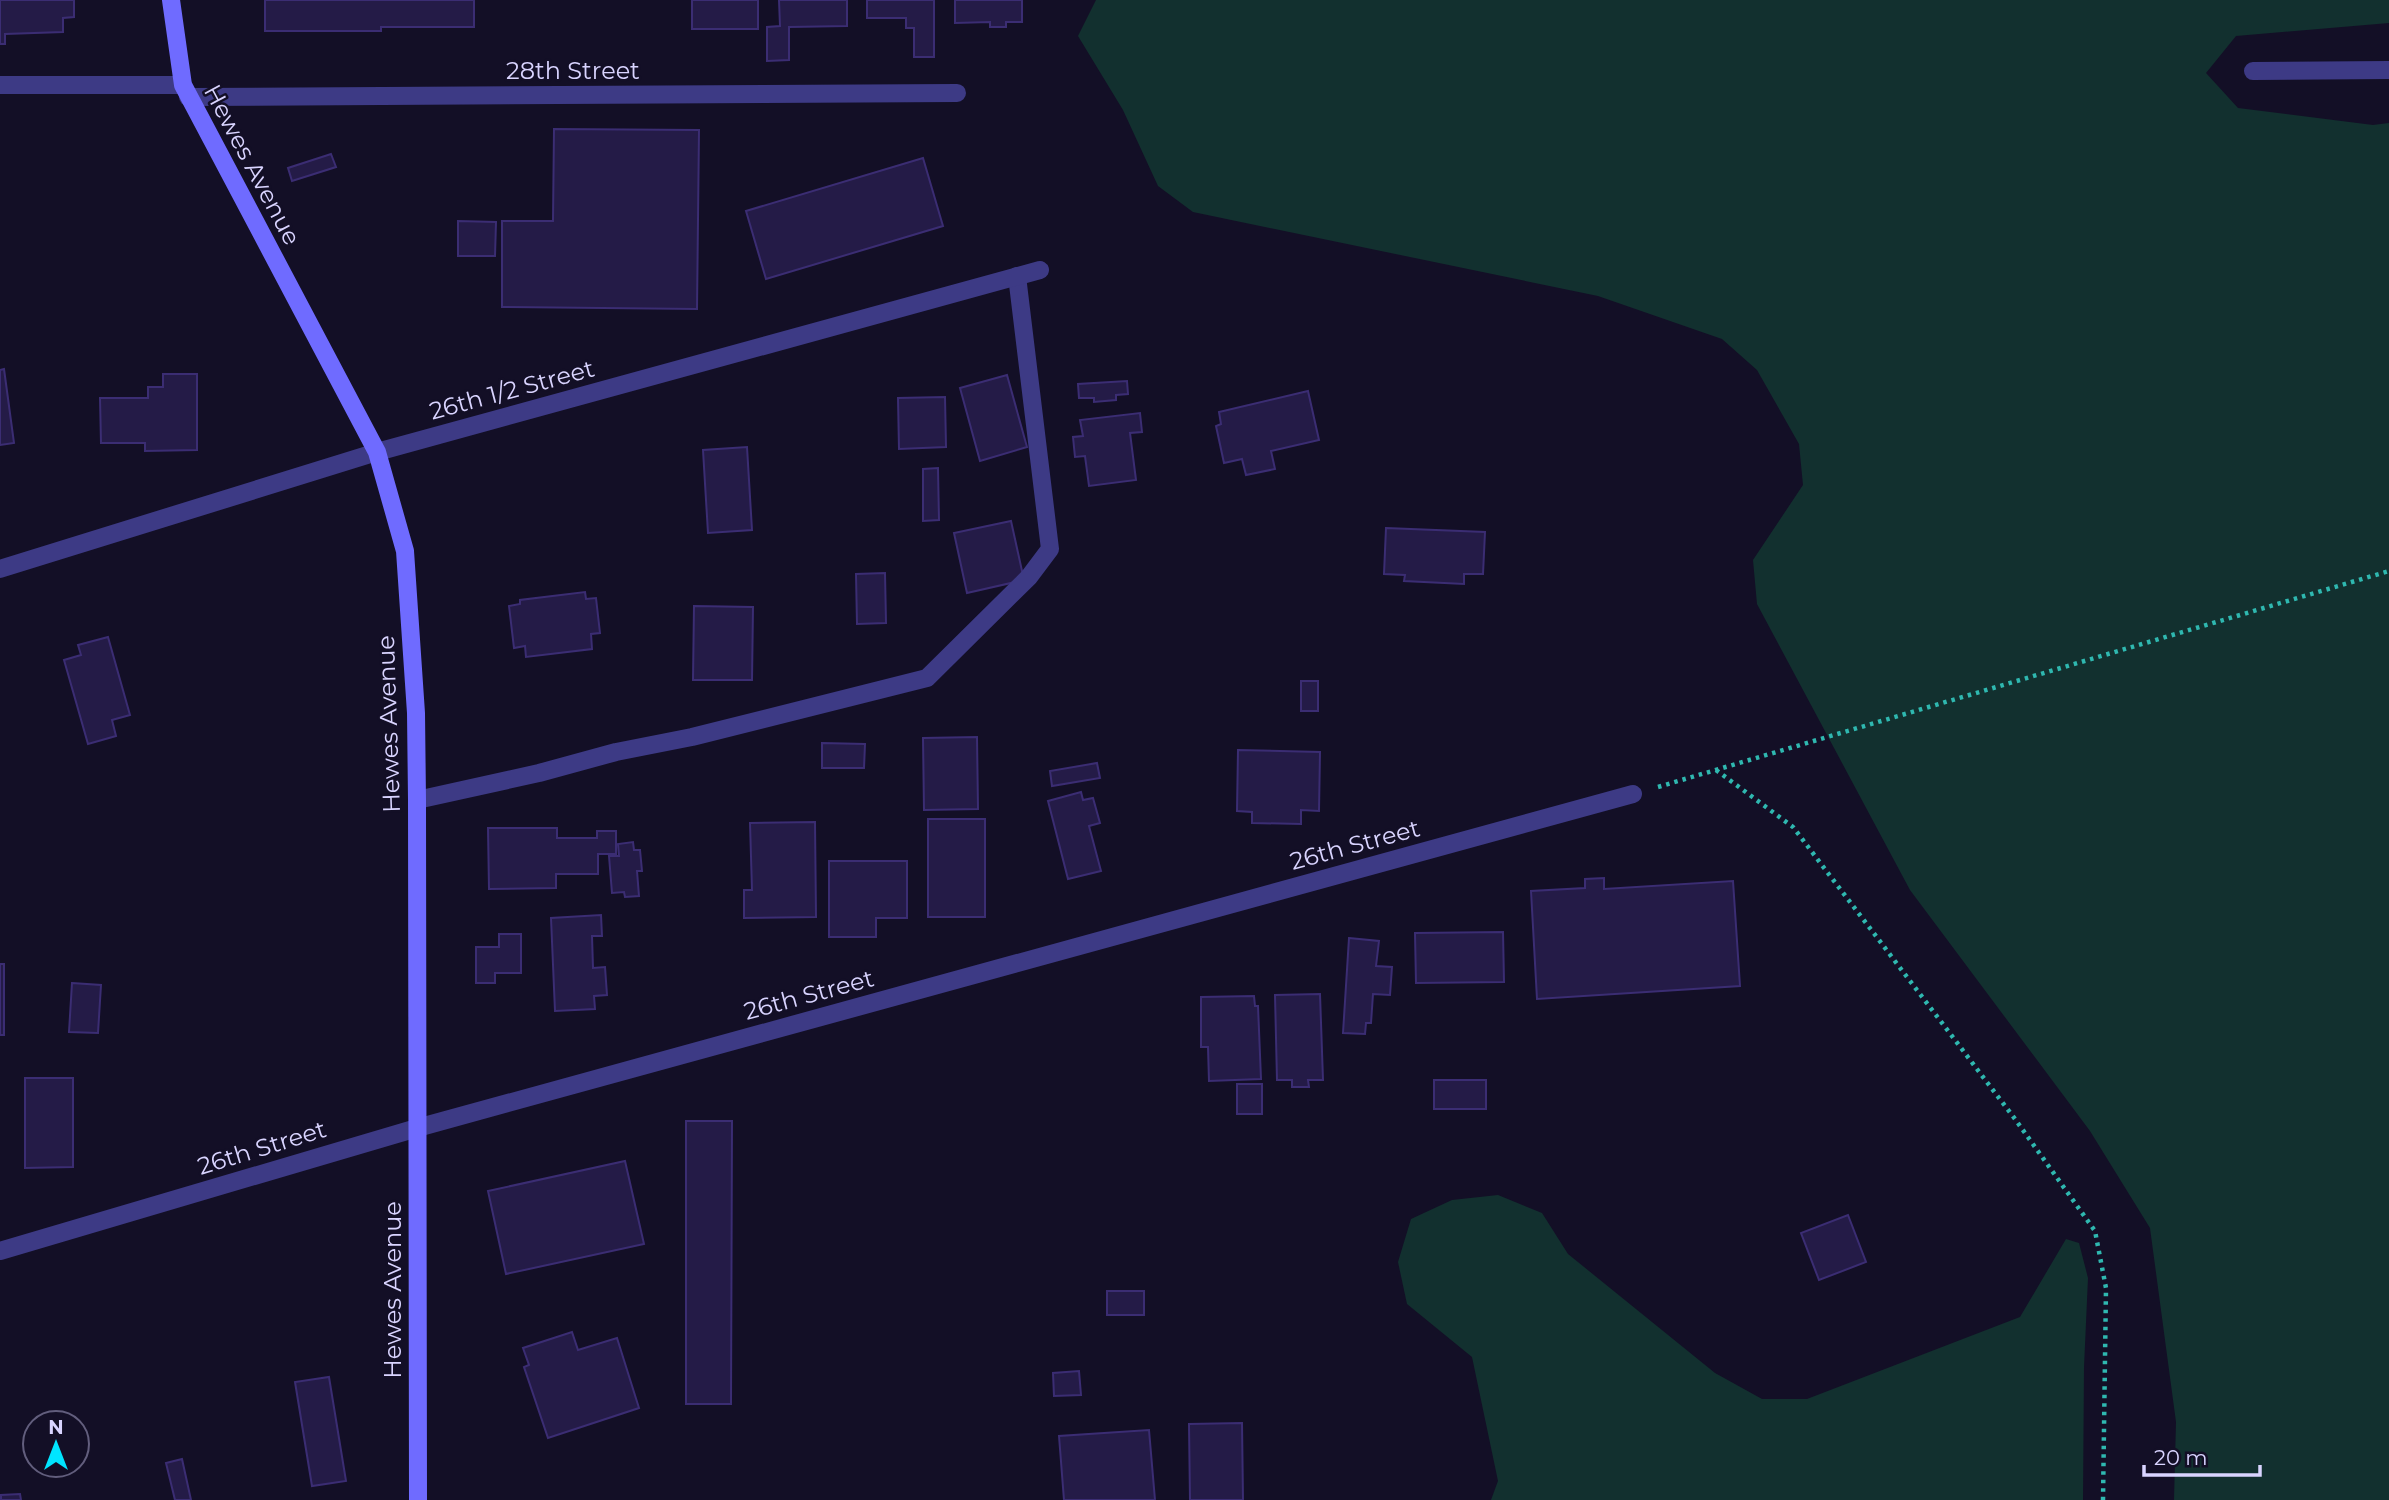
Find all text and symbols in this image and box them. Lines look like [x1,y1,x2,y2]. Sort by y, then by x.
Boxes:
street label: 28th Street [506,56,640,85]
street label: Hewes Avenue [198,80,307,250]
street label: 26th 1/2 Street [426,353,598,425]
street label: Hewes Avenue [371,635,406,813]
street label: 26th Street [1287,813,1423,876]
street label: 26th Street [741,963,877,1026]
street label: 26th Street [194,1114,330,1181]
street label: Hewes Avenue [378,1201,407,1379]
north arrow [21,1409,91,1479]
text: N [48,1416,64,1439]
scale bar [2144,1434,2260,1478]
text: 20 m [2154,1445,2208,1470]

